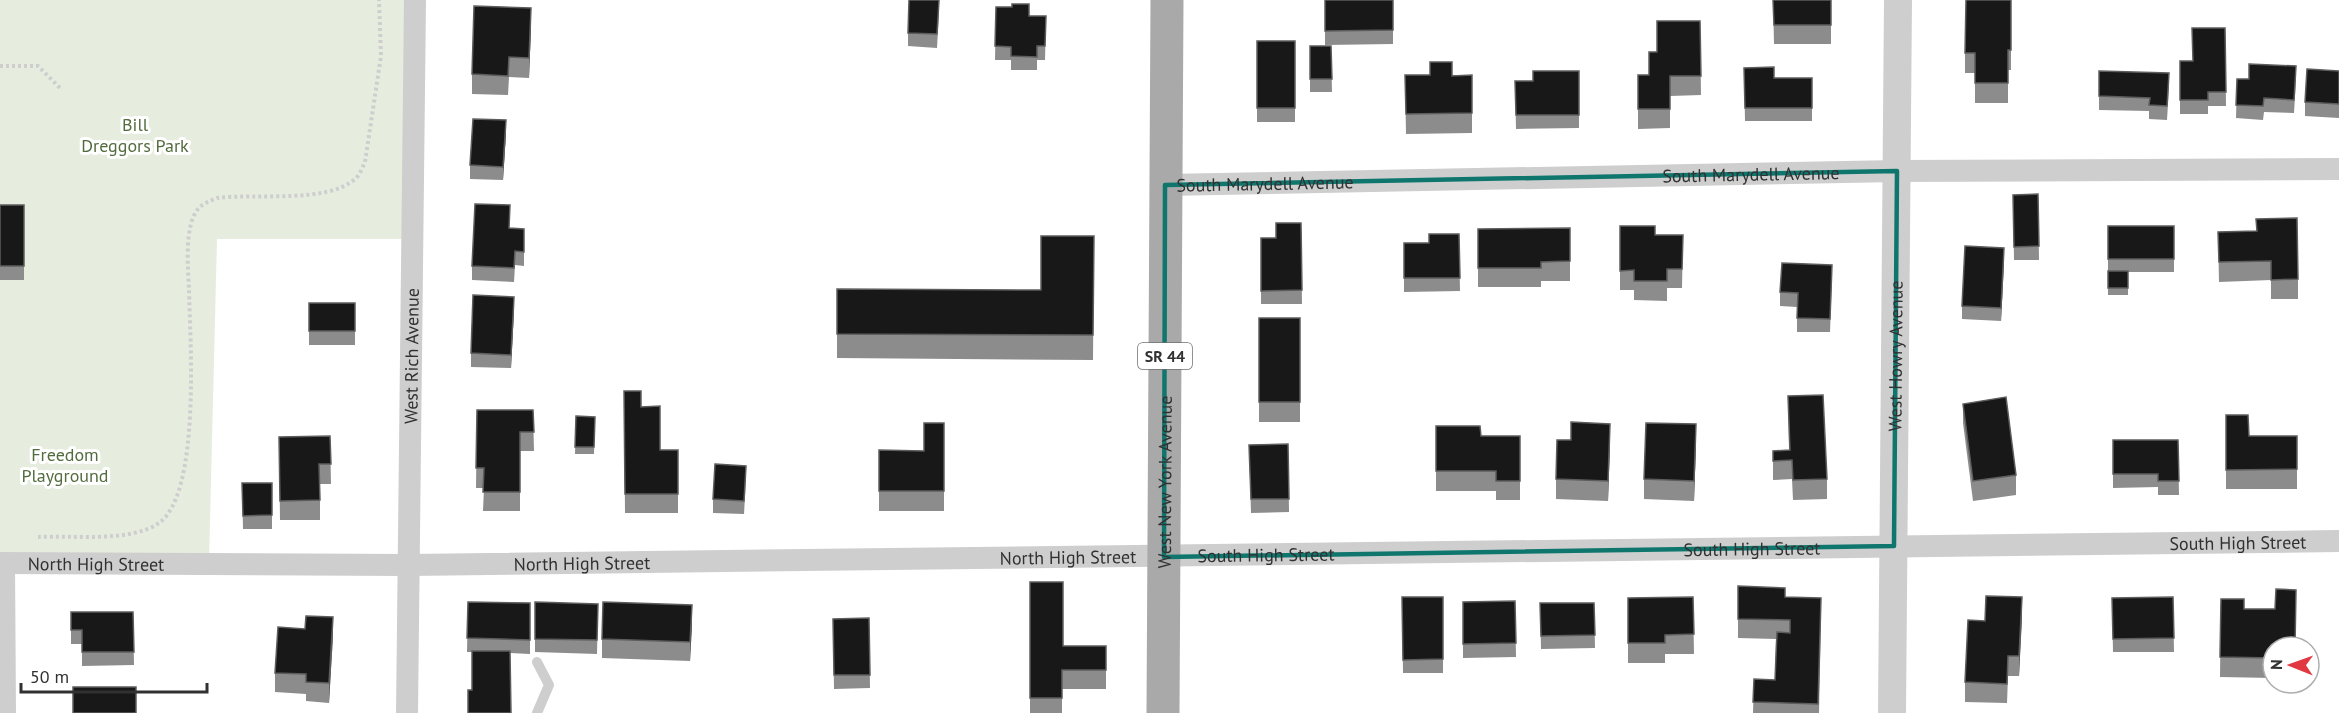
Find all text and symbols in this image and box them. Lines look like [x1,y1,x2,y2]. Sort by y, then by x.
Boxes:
park label: Bill Dreggors Park [81,113,189,157]
street label: South Marydell Avenue [1662,161,1840,187]
street label: South Marydell Avenue [1176,170,1354,196]
street label: West Howry Avenue [1883,280,1907,432]
street label: West Rich Avenue [399,288,423,424]
road number: SR 44 [1138,343,1192,369]
street label: West New York Avenue [1152,396,1176,569]
park label: Freedom Playground [21,443,109,487]
street label: South High Street [2169,530,2306,555]
street label: South High Street [1683,536,1821,561]
street label: South High Street [1197,542,1335,567]
street label: North High Street [1000,544,1136,569]
street label: North High Street [514,550,650,575]
street label: North High Street [28,552,164,575]
north arrow [2261,635,2321,695]
scale bar [21,656,207,694]
text: N [2266,659,2286,670]
text: 50 m [30,665,69,688]

